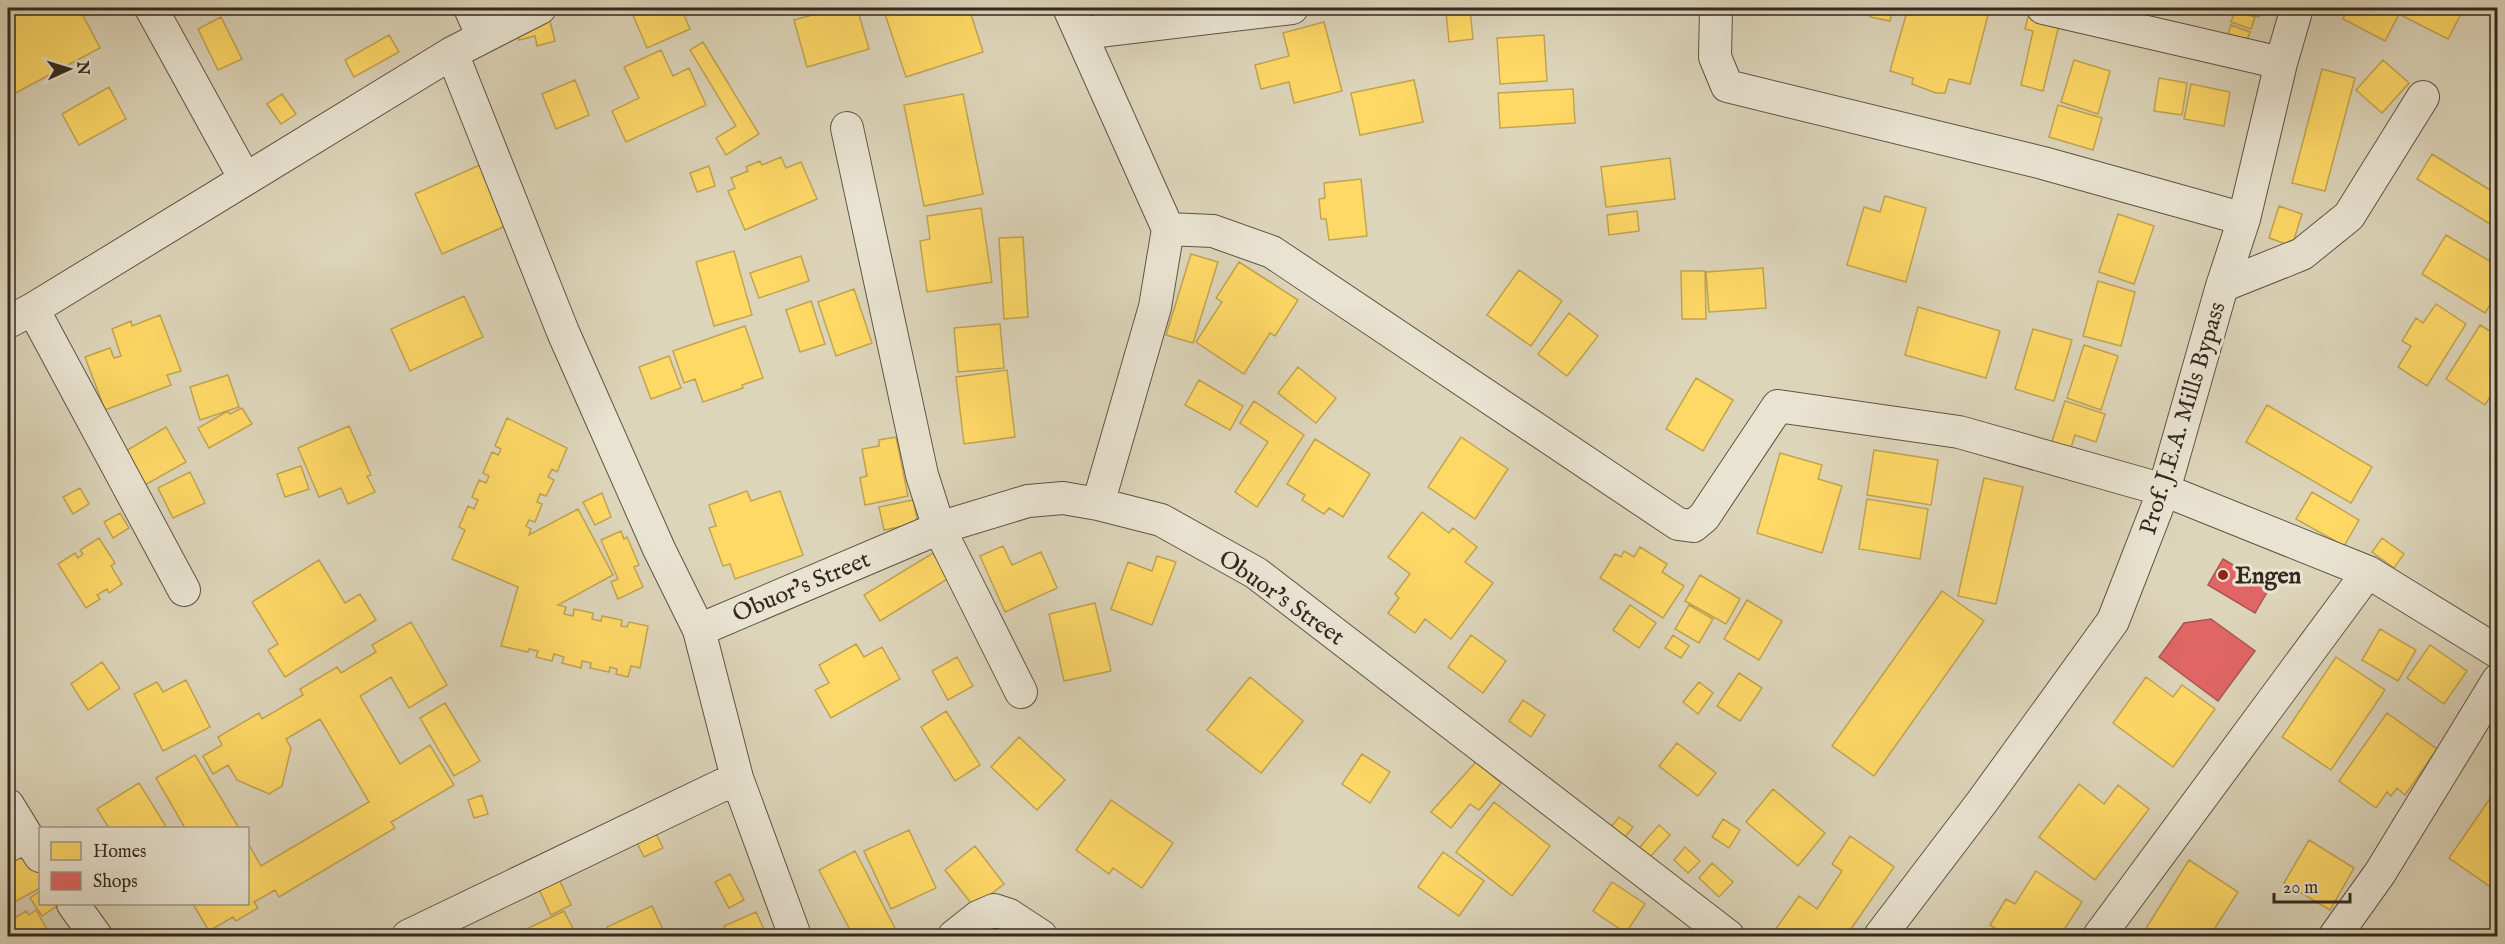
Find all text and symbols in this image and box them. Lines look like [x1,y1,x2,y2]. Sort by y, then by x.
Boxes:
north arrow [39,39,99,99]
text: N [71,59,92,76]
street label: Prof. J.E.A. Mills Bypass [2133,298,2234,539]
street label: Obuor’s Street [1212,543,1350,653]
street label: Obuor’s Street [728,544,875,630]
place label: Engen [2235,561,2301,592]
marker: Engen [2216,568,2230,582]
legend [39,827,249,905]
text: Homes [93,841,146,864]
scale bar [2274,866,2350,904]
text: Shops [93,871,138,894]
text: 20 m [2283,877,2318,900]

